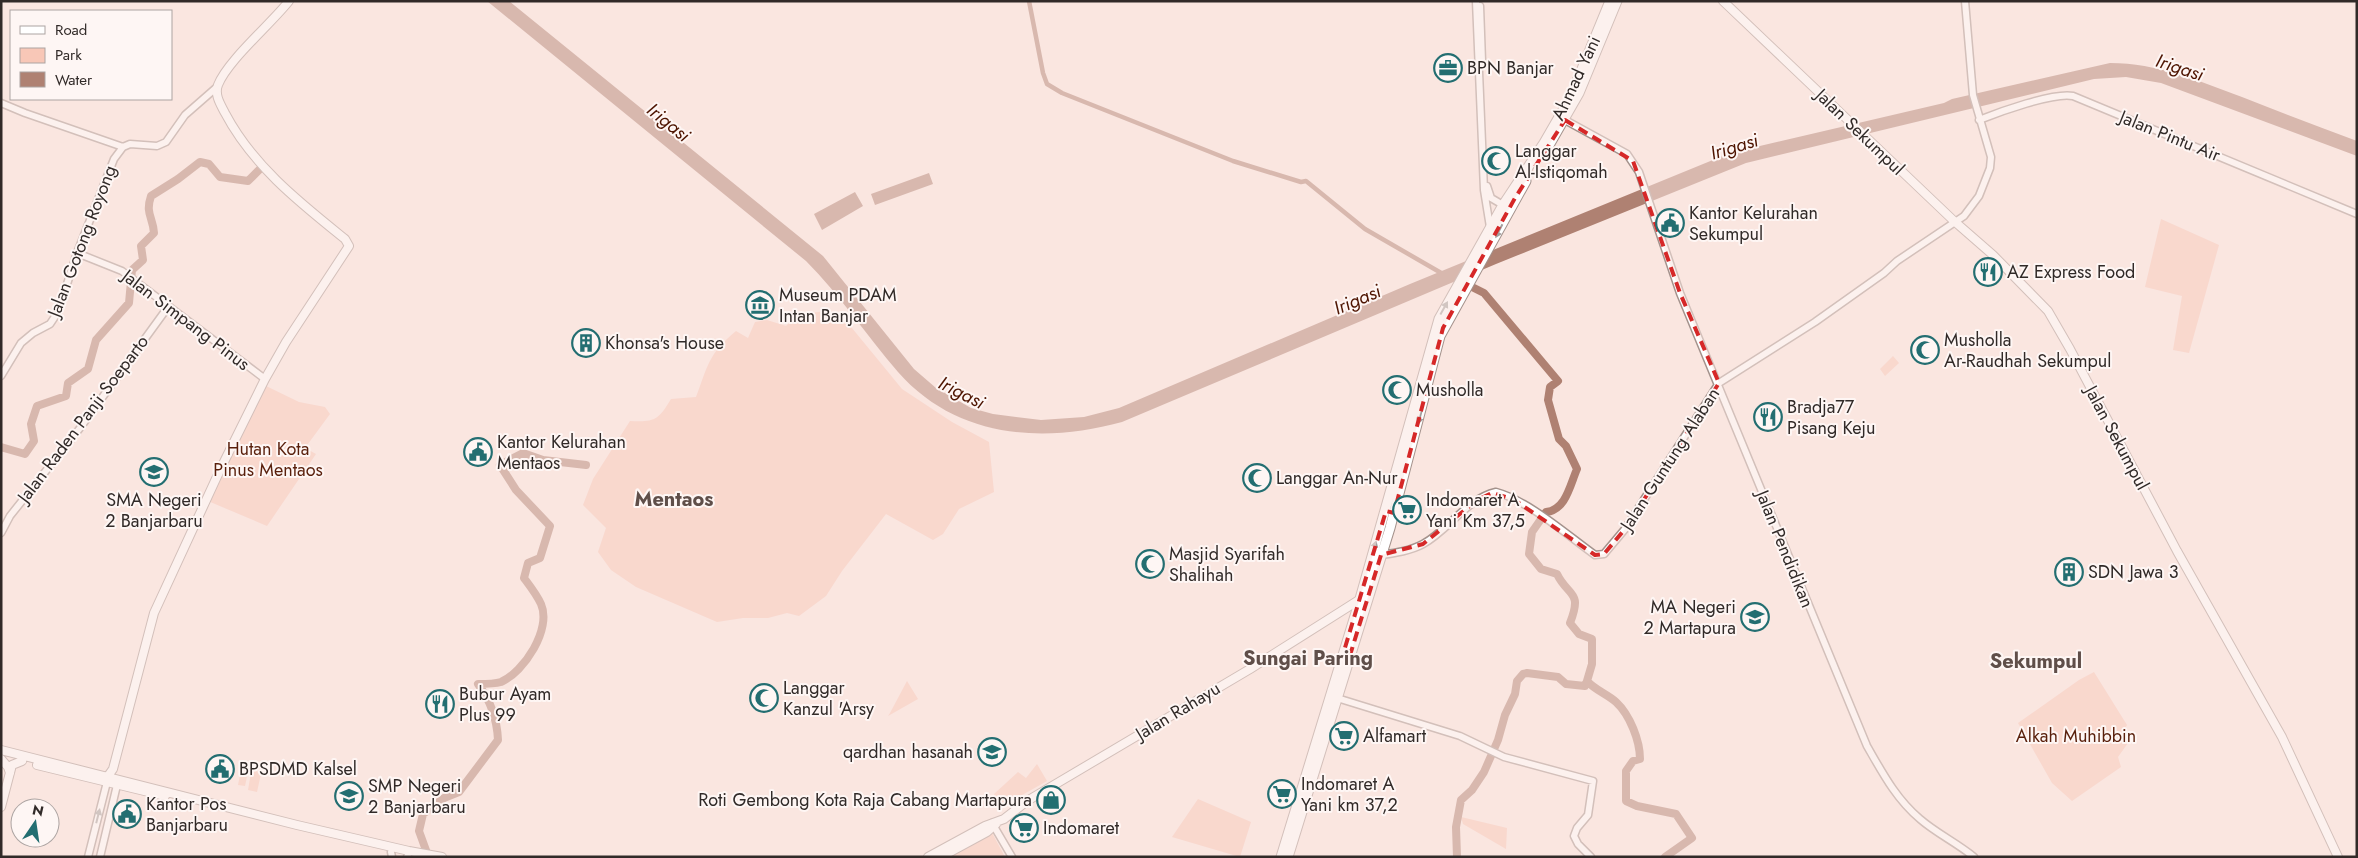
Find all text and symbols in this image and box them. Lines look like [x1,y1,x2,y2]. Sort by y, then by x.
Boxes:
legend [10,10,172,100]
text: Road [55,19,87,41]
street label: Ahmad Yani [1545,31,1607,125]
text: Park [55,44,82,66]
water label: Irigasi [2152,47,2208,88]
office icon: BPN Banjar [1433,53,1463,83]
place label: BPN Banjar [1467,55,1555,81]
text: Water [55,69,93,91]
street label: Jalan Sekumpul [1808,81,1910,181]
water label: Irigasi [641,97,697,149]
street label: Jalan Pintu Air [2114,103,2225,168]
water label: Irigasi [1707,126,1763,167]
place label: Langgar Al-Istiqomah [1515,138,1608,185]
mosque icon: Langgar Al-Istiqomah [1481,146,1511,176]
street label: Jalan Gotong Royong [40,161,123,322]
place label: Kantor Kelurahan Sekumpul [1689,200,1818,247]
public building icon: Kantor Kelurahan Sekumpul [1655,208,1685,238]
one-way arrow [1495,223,1503,238]
restaurant icon: AZ Express Food [1973,257,2003,287]
place label: AZ Express Food [2007,259,2135,285]
street label: Jalan Simpang Pinus [115,262,255,377]
water label: Irigasi [1329,277,1386,321]
place label: Museum PDAM Intan Banjar [779,282,896,329]
museum icon: Museum PDAM Intan Banjar [745,290,775,320]
one-way arrow [1440,301,1448,316]
place label: Musholla Ar-Raudhah Sekumpul [1944,327,2111,374]
building icon: Khonsa's House [571,328,601,358]
street label: Jalan Raden Panji Soeparto [10,330,155,510]
place label: Khonsa's House [605,330,724,356]
mosque icon: Musholla Ar-Raudhah Sekumpul [1910,335,1940,365]
water label: Irigasi [934,369,991,416]
mosque icon: Musholla [1382,375,1412,405]
place label: Musholla [1416,377,1484,403]
street label: Jalan Sekumpul [2078,379,2155,495]
street label: Jalan Guntung Alaban [1613,383,1726,537]
place label: Bradja77 Pisang Keju [1787,394,1875,441]
restaurant icon: Bradja77 Pisang Keju [1753,402,1783,432]
one-way arrow [1415,409,1423,424]
place label: Kantor Kelurahan Mentaos [497,429,626,476]
park label: Hutan Kota Pinus Mentaos [213,436,323,483]
public building icon: Kantor Kelurahan Mentaos [463,437,493,467]
school or university icon: SMA Negeri 2 Banjarbaru [139,457,169,487]
mosque icon: Langgar An-Nur [1242,463,1272,493]
place label: Langgar An-Nur [1276,465,1398,491]
district label: Mentaos [635,485,713,514]
street label: Jalan Pendidikan [1749,485,1820,612]
place label: SMA Negeri 2 Banjarbaru [105,487,203,534]
place label: Indomaret A Yani Km 37,5 [1426,487,1525,534]
supermarket icon: Indomaret A Yani Km 37,5 [1392,495,1422,525]
place label: Masjid Syarifah Shalihah [1169,541,1285,588]
one-way arrow [1371,541,1379,556]
mosque icon: Masjid Syarifah Shalihah [1135,549,1165,579]
building icon: SDN Jawa 3 [2054,557,2084,587]
place label: SDN Jawa 3 [2088,559,2179,585]
place label: MA Negeri 2 Martapura [1643,594,1736,641]
school or university icon: MA Negeri 2 Martapura [1740,602,1770,632]
district label: Sungai Paring [1243,644,1373,673]
district label: Sekumpul [1990,647,2082,676]
place label: Langgar Kanzul 'Arsy [783,675,874,722]
street label: Jalan Rahayu [1129,675,1225,748]
place label: Bubur Ayam Plus 99 [459,681,551,728]
mosque icon: Langgar Kanzul 'Arsy [749,683,779,713]
restaurant icon: Bubur Ayam Plus 99 [425,689,455,719]
supermarket icon: Alfamart [1329,721,1359,751]
place label: Alfamart [1363,723,1427,749]
park label: Alkah Muhibbin [2016,723,2136,749]
school or university icon: qardhan hasanah [977,737,1007,767]
place label: qardhan hasanah [843,739,973,765]
public building icon: BPSDMD Kalsel [205,754,235,784]
place label: BPSDMD Kalsel [239,756,357,782]
place label: Indomaret A Yani km 37,2 [1301,771,1398,818]
place label: SMP Negeri 2 Banjarbaru [368,773,466,820]
supermarket icon: Indomaret A Yani km 37,2 [1267,779,1297,809]
school or university icon: SMP Negeri 2 Banjarbaru [334,781,364,811]
shop icon: Roti Gembong Kota Raja Cabang Martapura [1036,785,1066,815]
place label: Roti Gembong Kota Raja Cabang Martapura [698,787,1032,813]
place label: Kantor Pos Banjarbaru [146,791,228,838]
north arrow [10,798,60,848]
text: N [30,799,46,821]
public building icon: Kantor Pos Banjarbaru [112,799,142,829]
one-way arrow [94,809,102,824]
supermarket icon: Indomaret [1009,813,1039,843]
place label: Indomaret [1043,815,1120,841]

